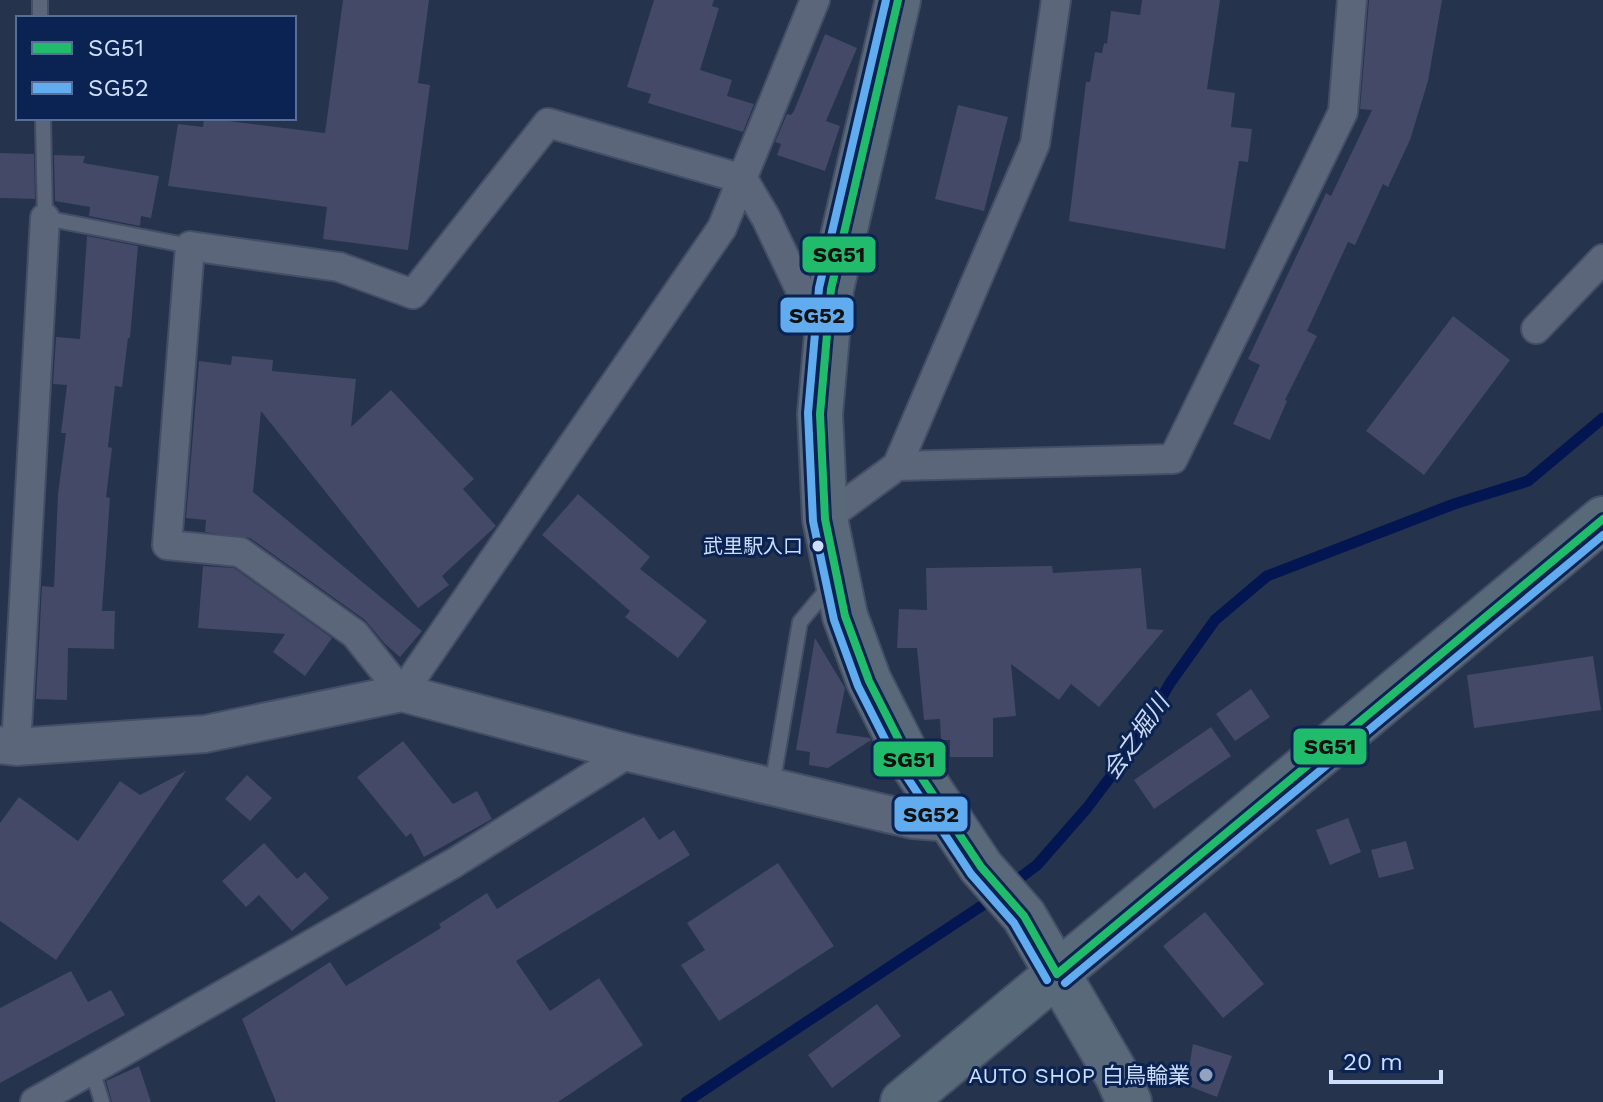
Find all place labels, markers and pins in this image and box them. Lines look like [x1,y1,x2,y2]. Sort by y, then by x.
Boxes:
place label: 武里駅入口 [703,534,803,558]
marker: 武里駅入口 [810,538,826,554]
place label: AUTO SHOP 白鳥輪業 [969,1063,1190,1088]
marker: AUTO SHOP 白鳥輪業 [1197,1066,1215,1084]

